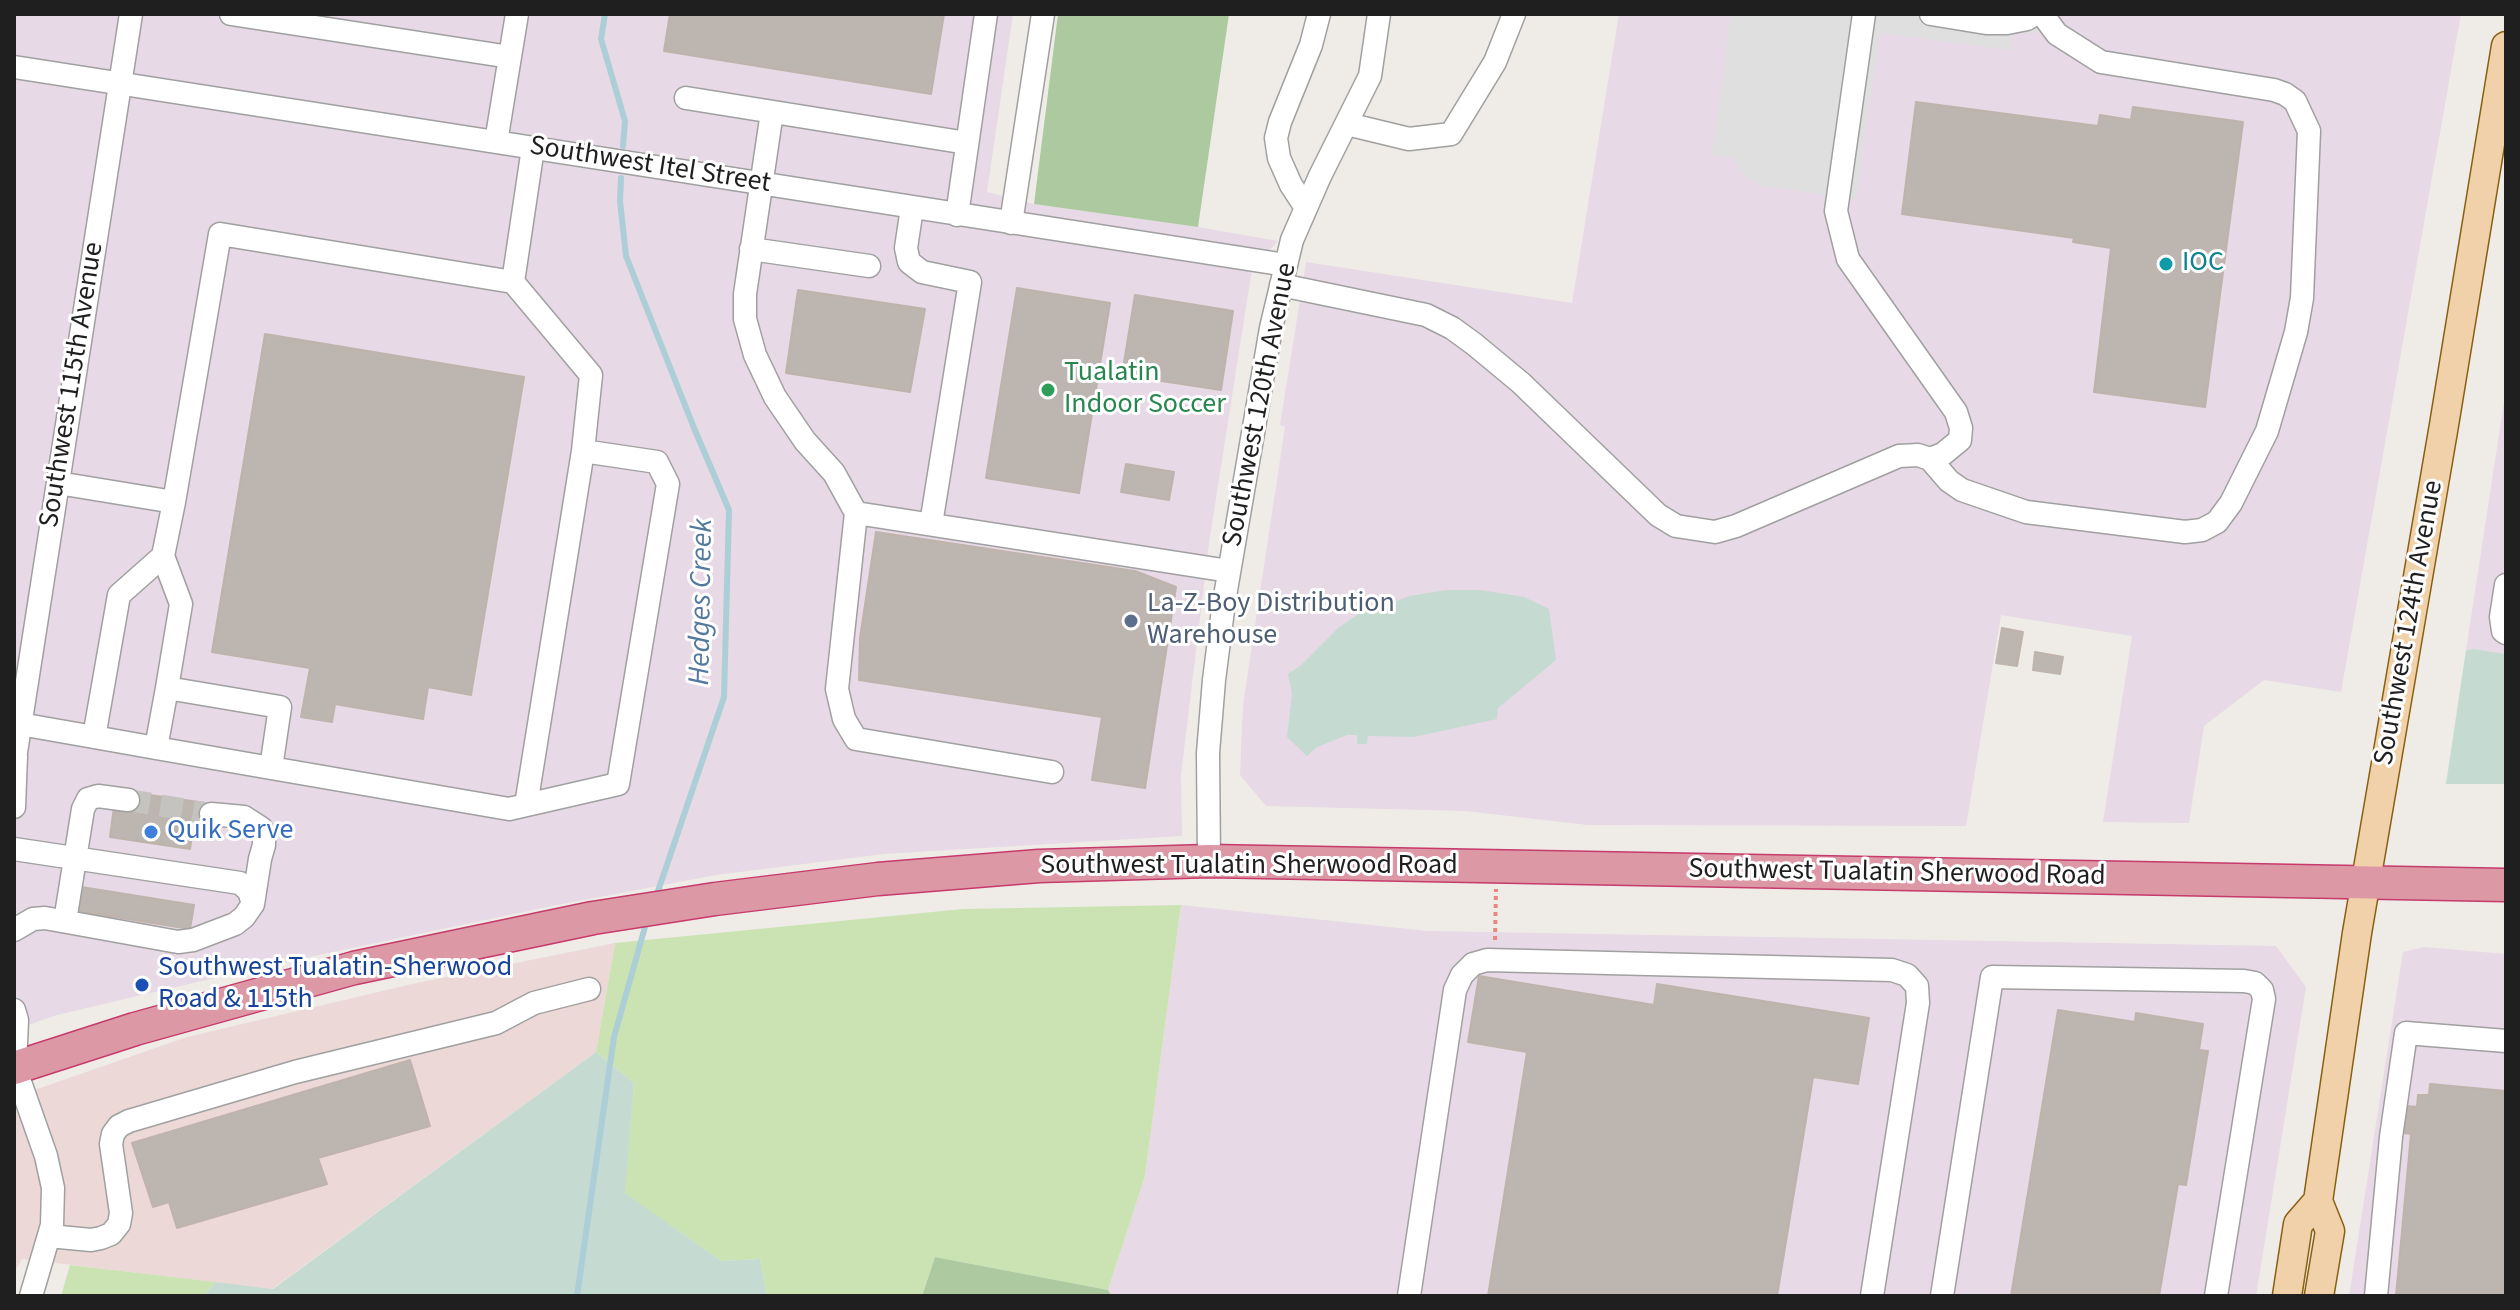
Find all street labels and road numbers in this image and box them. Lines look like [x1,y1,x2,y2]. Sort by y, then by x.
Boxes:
street label: Southwest Itel Street [527,130,773,202]
street label: Southwest 115th Avenue [34,240,112,530]
street label: Southwest 120th Avenue [1217,260,1305,550]
street label: Southwest 124th Avenue [2368,478,2452,768]
street label: Southwest Tualatin Sherwood Road [1040,850,1458,884]
street label: Southwest Tualatin Sherwood Road [1688,854,2106,894]

